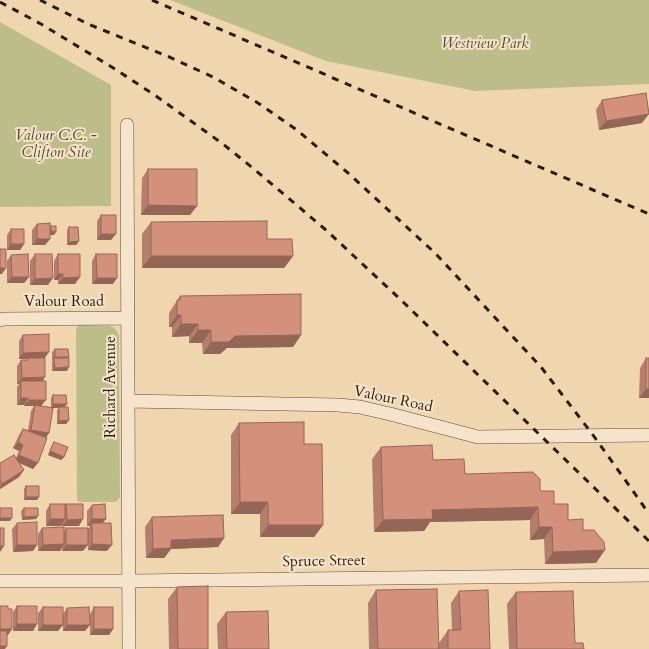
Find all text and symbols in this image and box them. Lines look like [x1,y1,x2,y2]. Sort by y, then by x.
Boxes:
park label: Westview Park [441,36,529,54]
park label: Valour C.C. - Clifton Site [15,128,97,163]
street label: Valour Road [24,294,104,312]
street label: Richard Avenue [103,336,121,438]
street label: Valour Road [352,383,434,417]
street label: Spruce Street [282,552,366,572]

